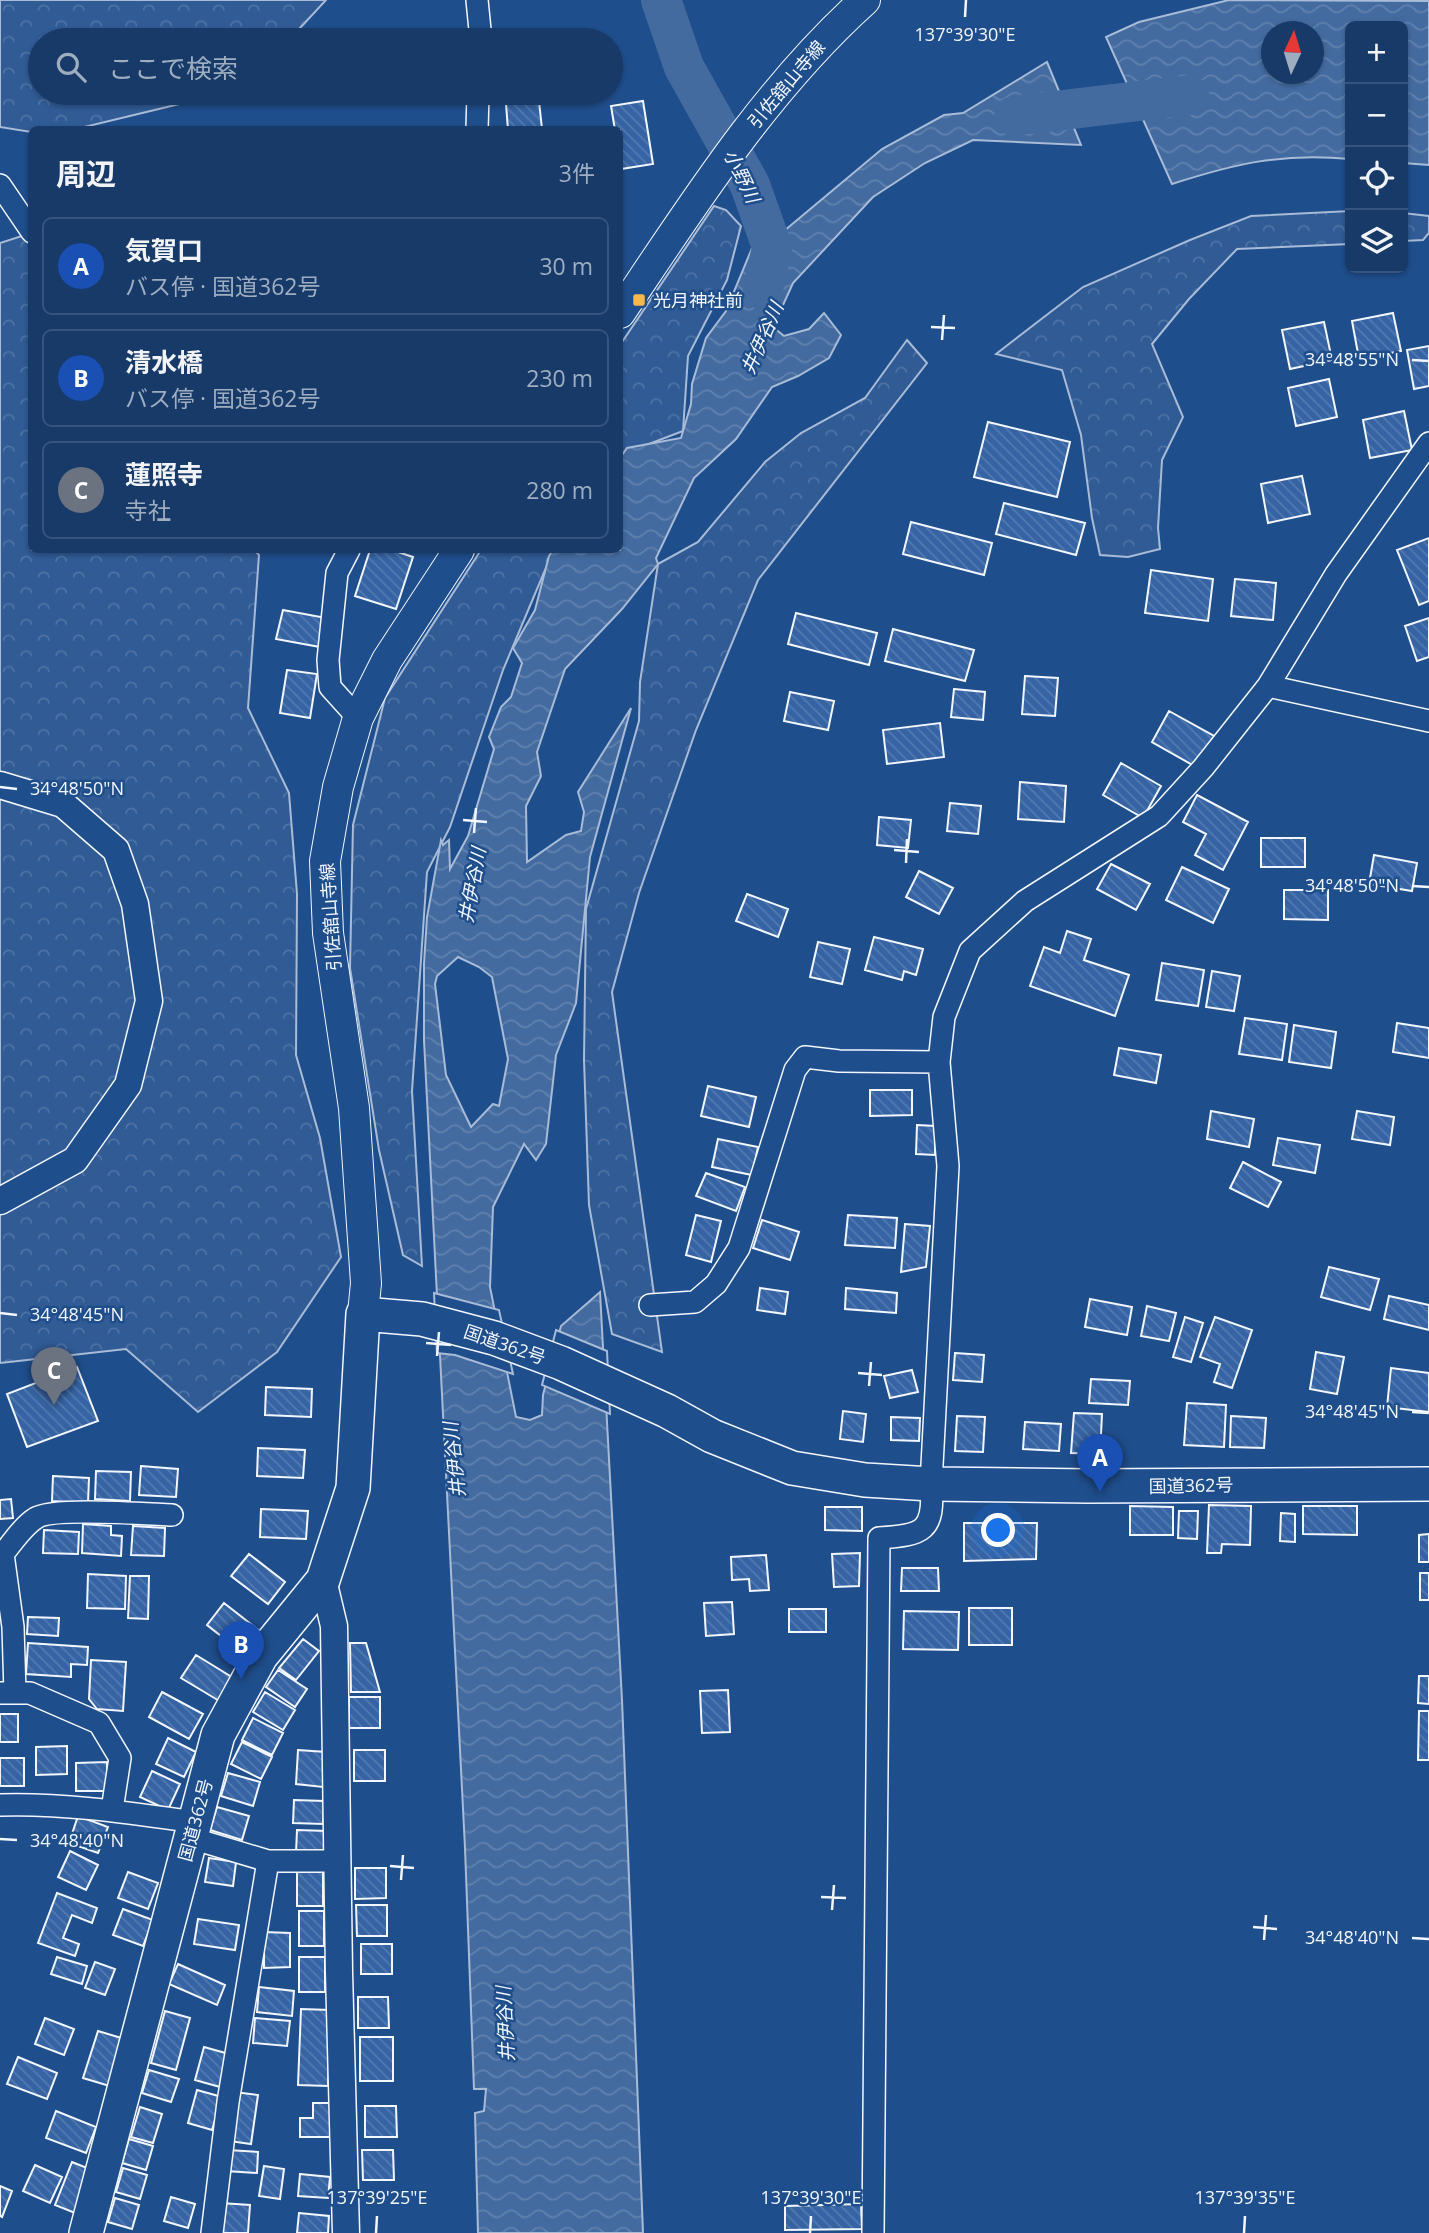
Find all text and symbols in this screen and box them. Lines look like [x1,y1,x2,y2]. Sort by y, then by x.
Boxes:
north arrow [1261,21,1324,84]
map controls [1345,21,1408,273]
button: + [1345,21,1408,84]
text: 137°39'30"E [915,22,1015,46]
search box [28,28,623,105]
street label: 引佐舘山寺線 [742,35,830,133]
icon: search [52,48,90,86]
text: ここで検索 [108,50,238,86]
button: − [1345,84,1408,147]
water label: 小野川 [718,145,767,209]
button: locate [1345,147,1408,210]
text: 周辺 [56,153,116,194]
text: 3件 [559,157,595,189]
button: layers [1345,210,1408,273]
text: 気賀口 [125,232,203,268]
text: A [73,250,89,282]
text: 30 m [539,250,593,282]
text: バス停 · 国道362号 [125,270,320,302]
place label: 光月神社前 [653,288,743,312]
marker: 光月神社前 [631,292,647,308]
water label: 井伊谷川 [735,296,790,378]
text: 清水橋 [125,344,203,380]
text: 34°48'55"N [1305,347,1399,371]
text: B [73,362,89,394]
text: 230 m [526,362,593,394]
text: バス停 · 国道362号 [125,382,320,414]
text: 蓮照寺 [125,456,203,492]
text: C [74,474,88,506]
text: 280 m [526,474,593,506]
text: 寺社 [125,494,171,526]
text: 34°48'50"N [30,776,124,800]
water label: 井伊谷川 [453,843,492,925]
street label: 引佐舘山寺線 [314,862,346,972]
text: 34°48'50"N [1305,873,1399,897]
text: 34°48'45"N [30,1302,124,1326]
street label: 国道362号 [461,1319,549,1369]
pin: C [31,1347,77,1405]
text: 34°48'45"N [1305,1399,1399,1423]
water label: 井伊谷川 [437,1419,471,1499]
pin: A [1077,1434,1123,1492]
street label: 国道362号 [1148,1472,1234,1498]
your location [981,1513,1015,1547]
pin: B [218,1621,264,1679]
street label: 国道362号 [172,1776,218,1864]
text: 34°48'40"N [30,1828,124,1852]
text: 34°48'40"N [1305,1925,1399,1949]
water label: 井伊谷川 [490,1983,520,2063]
text: 137°39'25"E [327,2185,427,2209]
text: 137°39'30"E [761,2185,861,2209]
text: 137°39'35"E [1195,2185,1295,2209]

